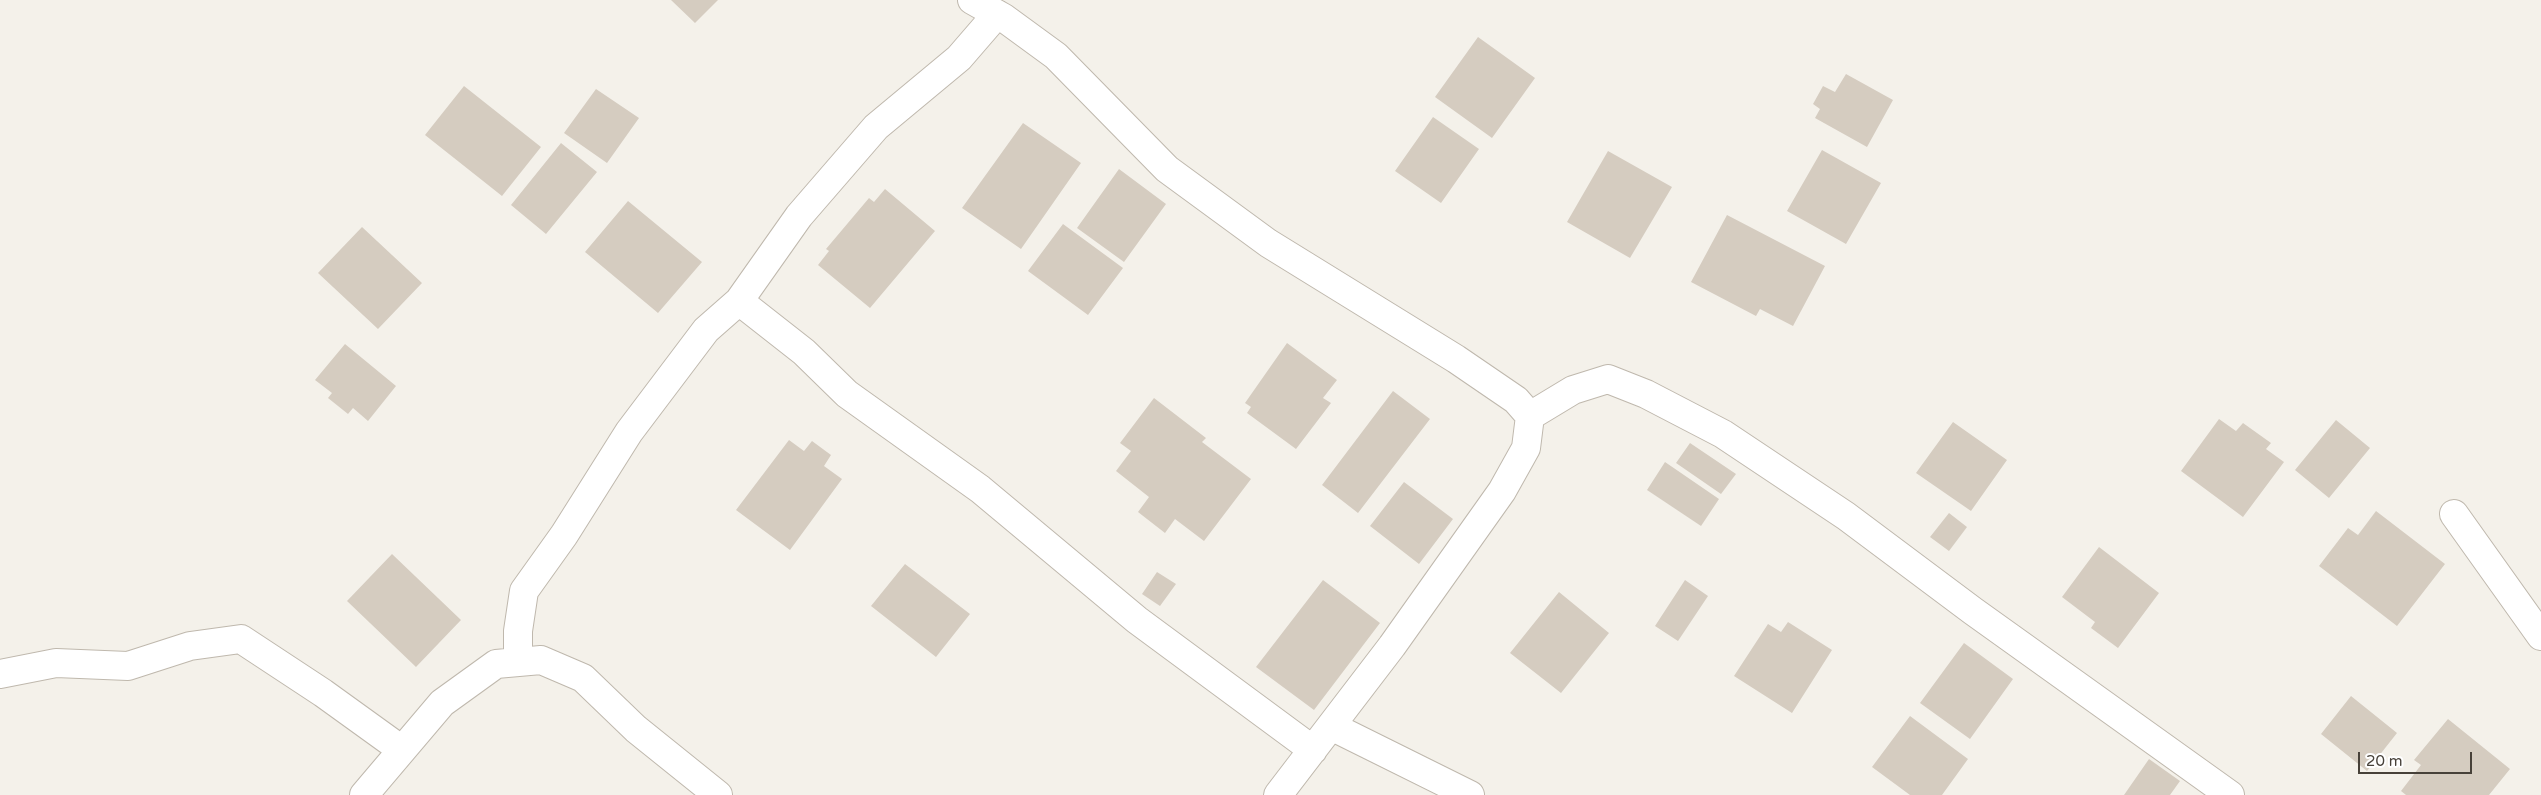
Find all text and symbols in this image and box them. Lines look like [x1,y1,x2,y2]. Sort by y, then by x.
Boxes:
scale bar [2361,742,2475,774]
text: 20 m [2366,752,2403,770]

